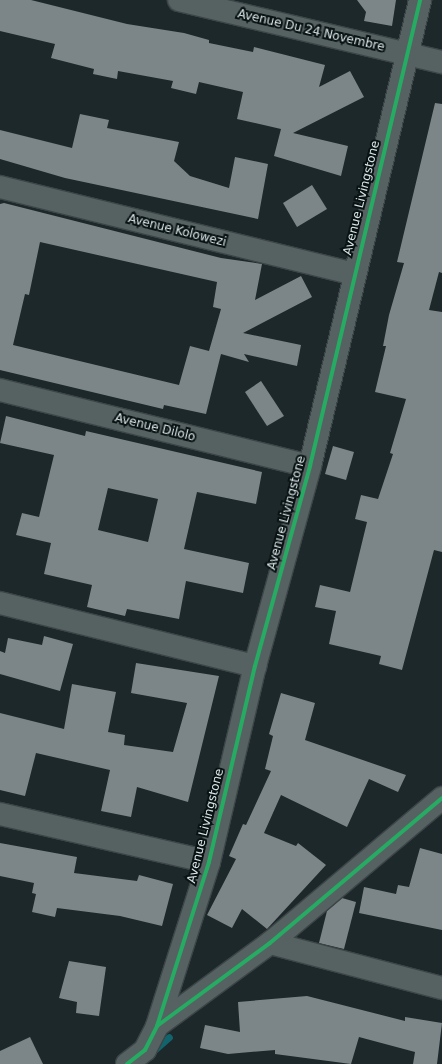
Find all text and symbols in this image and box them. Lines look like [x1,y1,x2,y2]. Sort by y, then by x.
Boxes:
street label: Avenue Du 24 Novembre [236,7,386,55]
street label: Avenue Livingstone [341,139,383,257]
street label: Avenue Kolowezi [126,212,228,250]
street label: Avenue Dilolo [113,411,197,445]
street label: Avenue Livingstone [265,454,309,572]
street label: Avenue Livingstone [185,767,227,885]

